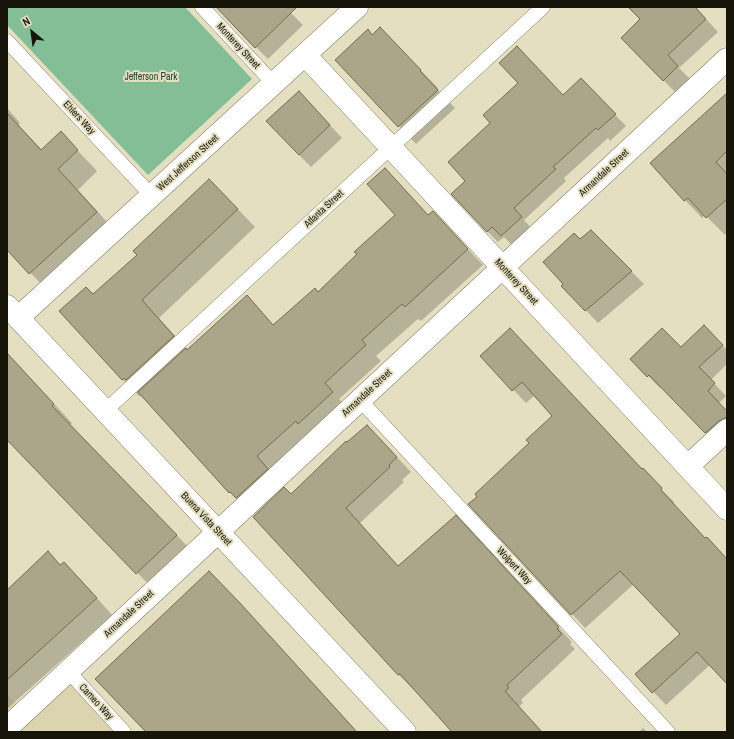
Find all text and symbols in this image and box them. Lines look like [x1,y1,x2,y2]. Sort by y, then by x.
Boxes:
north arrow [12,12,52,52]
text: N [20,14,32,29]
street label: Monterey Street [214,21,262,71]
park label: Jefferson Park [125,71,177,83]
street label: Ehlers Way [60,99,98,137]
street label: West Jefferson Street [155,132,221,194]
street label: Armandale Street [577,147,631,199]
street label: Atlanta Street [302,188,346,230]
street label: Monterey Street [492,257,540,307]
street label: Armandale Street [340,367,394,419]
street label: Buena Vista Street [178,490,234,548]
street label: Wolpert Way [494,545,534,587]
street label: Armandale Street [102,588,156,640]
street label: Cameo Way [76,682,116,722]

